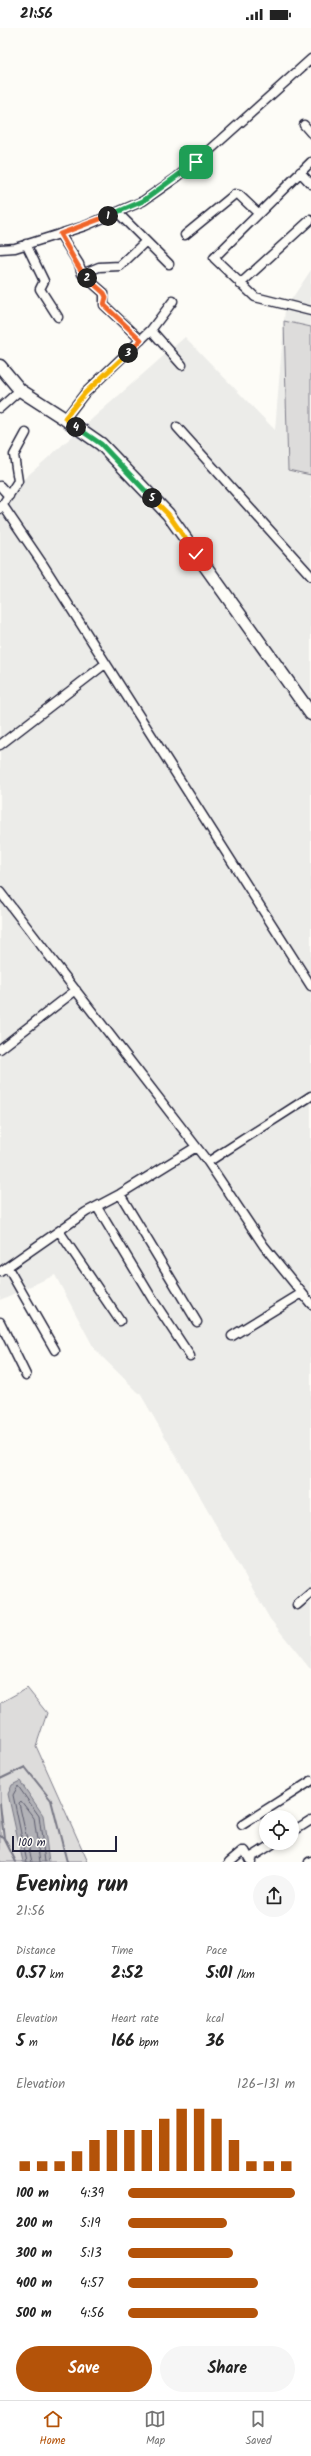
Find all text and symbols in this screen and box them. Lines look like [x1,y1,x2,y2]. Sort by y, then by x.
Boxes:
text: 21:56 [20,2,53,26]
pin [179,145,213,179]
icon: arrive [185,151,207,173]
pin: 1 [98,206,118,226]
text: 1 [106,207,110,225]
pin: 2 [77,268,97,288]
text: 2 [84,269,90,287]
pin: 3 [118,343,138,363]
text: 3 [125,344,131,362]
pin: 4 [66,417,86,437]
text: 4 [73,418,79,436]
pin: 5 [142,488,162,508]
text: 5 [149,489,155,507]
pin [179,537,213,571]
icon: check [185,543,207,565]
map controls [259,1810,299,1850]
button: locate [259,1810,299,1850]
scale bar [12,1834,117,1853]
text: 100 m [18,1834,46,1852]
text: Evening run [16,1868,128,1903]
button: share [253,1875,295,1917]
text: 21:56 [16,1901,45,1922]
text: Distance [16,1942,56,1960]
text: Time [111,1942,133,1960]
text: Pace [206,1942,227,1960]
text: 0.57 [16,1960,45,1987]
text: 2:52 [111,1960,144,1987]
text: 5:01 [206,1960,233,1987]
text: km [45,1966,64,1984]
text: /km [233,1966,255,1984]
text: Elevation [16,2010,58,2028]
text: Heart rate [111,2010,159,2028]
text: kcal [206,2010,224,2028]
text: 5 [16,2028,25,2055]
text: 166 [111,2028,135,2055]
text: 36 [206,2028,225,2055]
text: m [25,2034,38,2052]
text: bpm [135,2034,159,2052]
text: Elevation [16,2074,65,2095]
text: 126–131 m [237,2074,295,2095]
text: 100 m [16,2183,49,2204]
text: 4:39 [80,2183,104,2204]
text: 200 m [16,2213,53,2234]
text: 5:19 [80,2213,101,2234]
text: 300 m [16,2243,52,2264]
text: 5:13 [80,2243,102,2264]
text: 400 m [16,2273,52,2294]
text: 4:57 [80,2273,103,2294]
text: 500 m [16,2303,52,2324]
text: 4:56 [80,2303,105,2324]
button: Save [16,2346,152,2392]
button: Share [160,2346,295,2392]
tab: Home [39,2408,66,2450]
tab: Map [144,2408,166,2450]
tab: Saved [245,2408,272,2450]

